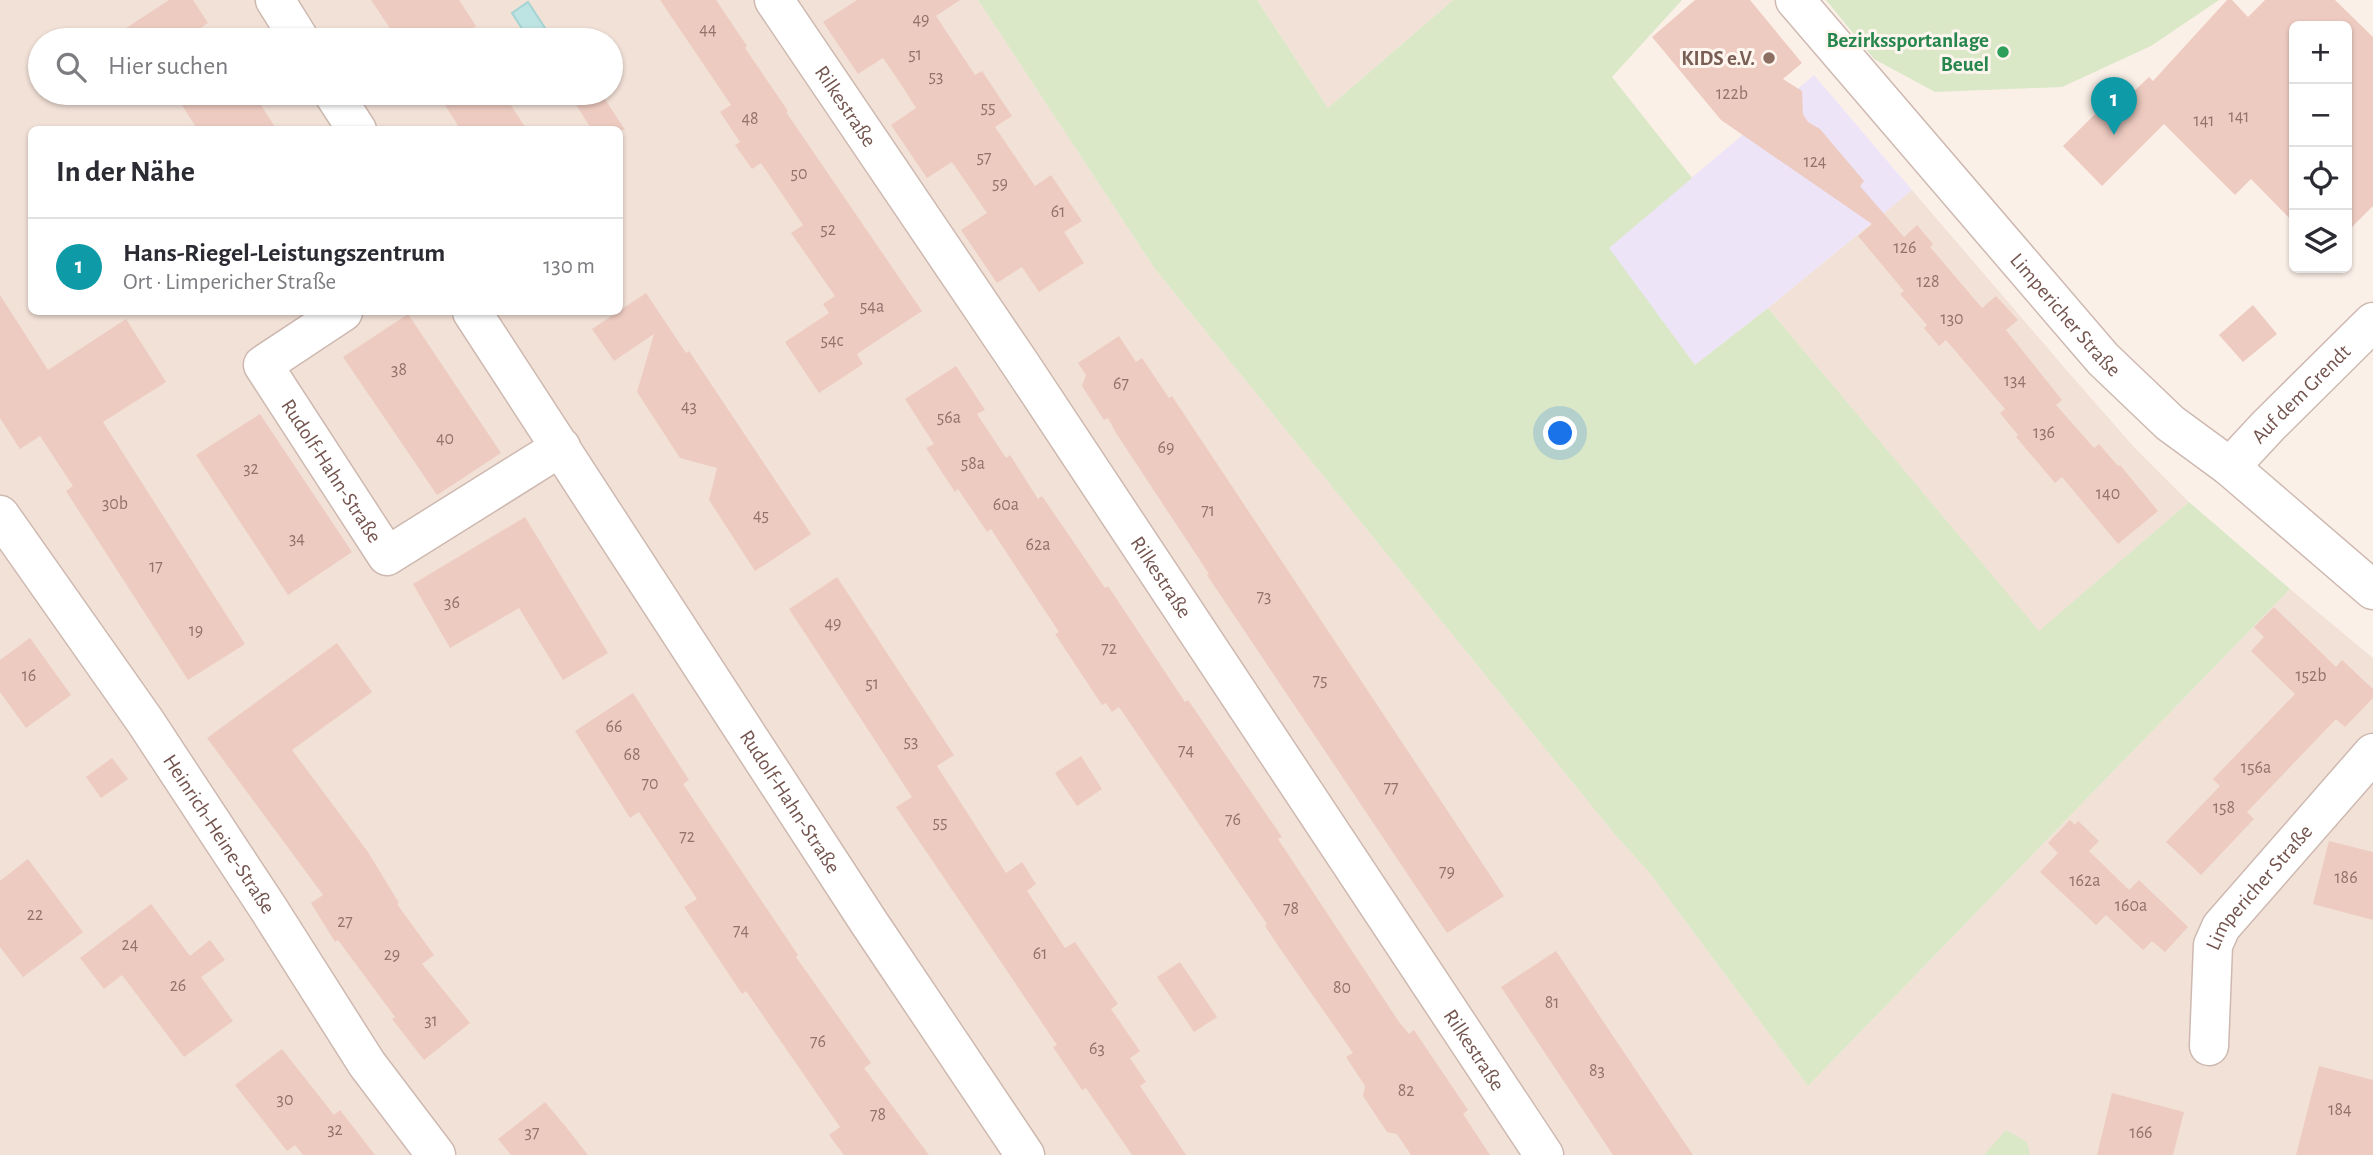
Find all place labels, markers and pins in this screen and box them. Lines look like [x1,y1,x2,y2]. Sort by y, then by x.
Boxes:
place label: Bezirkssportanlage Beuel [1826,30,1989,75]
marker: Bezirkssportanlage Beuel [1995,44,2011,60]
place label: KIDS e.V. [1681,48,1755,69]
marker: KIDS e.V. [1761,50,1777,66]
pin: 1 [2091,77,2137,135]

